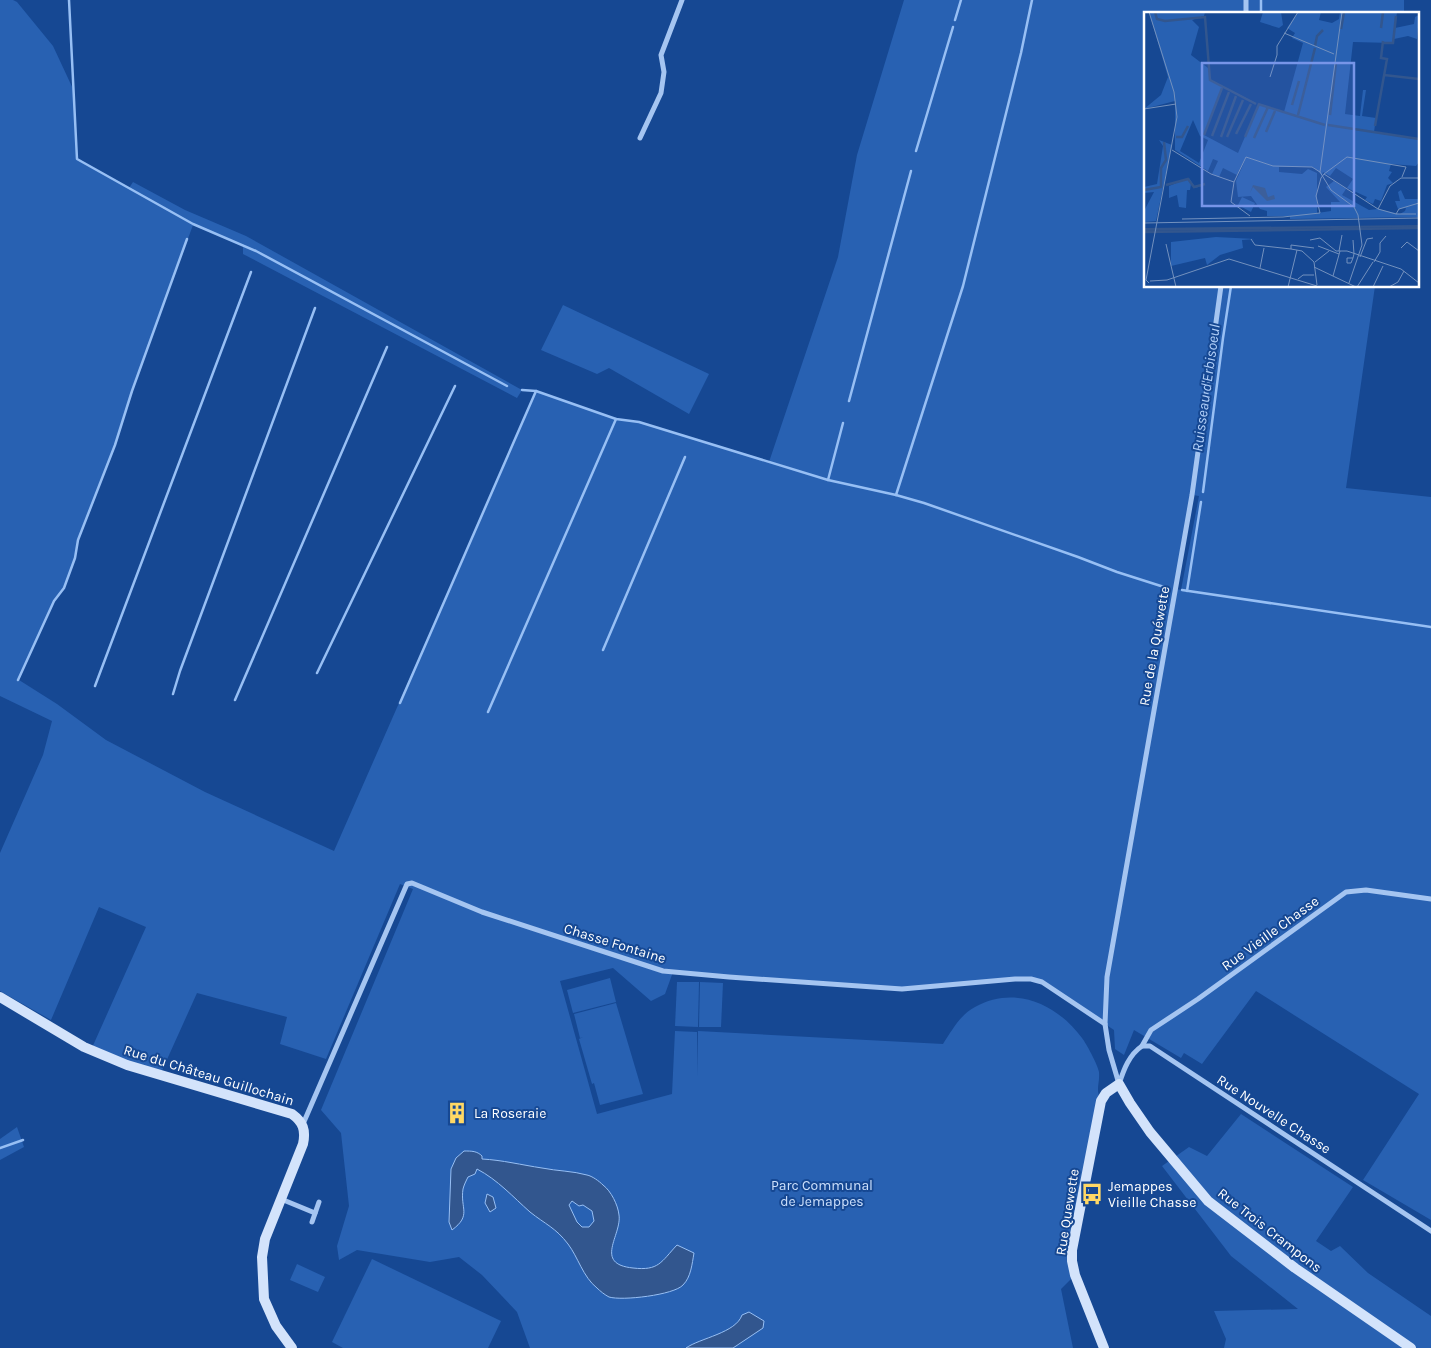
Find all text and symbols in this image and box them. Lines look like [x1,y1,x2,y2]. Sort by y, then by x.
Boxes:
inset map [1144,12,1418,288]
water label: Ruisseau d'Erbisoeul [1188,323,1224,453]
street label: Rue de la Quéwette [1136,585,1173,707]
street label: Rue Vieille Chasse [1218,892,1322,974]
street label: Chasse Fontaine [562,920,668,967]
street label: Rue du Château Guillochain [121,1041,296,1110]
street label: Rue Nouvelle Chasse [1214,1071,1334,1158]
building icon: La Roseraie [444,1100,470,1126]
place label: La Roseraie [474,1105,546,1122]
street label: Rue Quewette [1052,1168,1083,1257]
park label: Parc Communal de Jemappes [771,1177,873,1210]
place label: Jemappes Vieille Chasse [1108,1178,1196,1211]
bus stop icon: Jemappes Vieille Chasse [1079,1181,1105,1207]
street label: Rue Trois Crampons [1214,1185,1325,1276]

